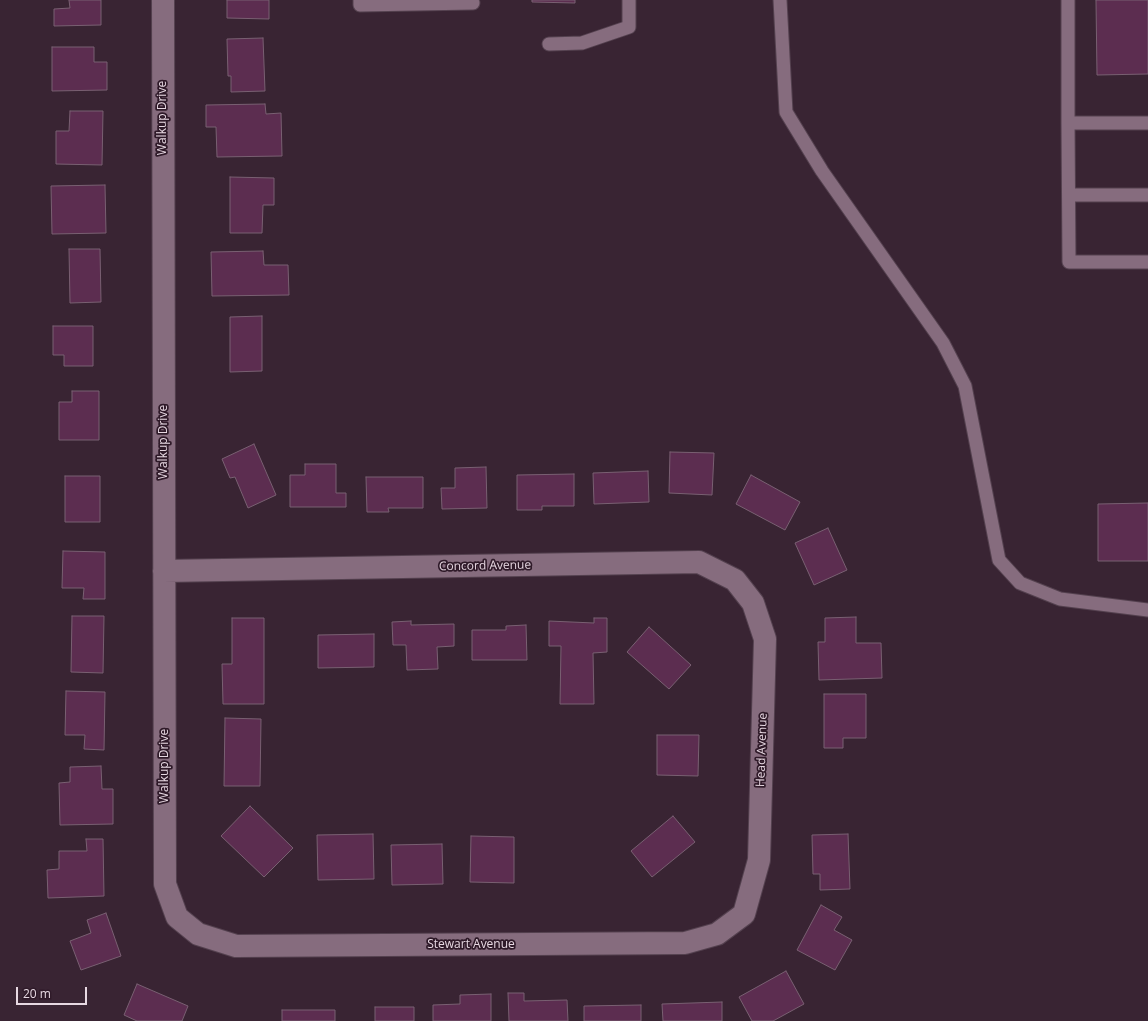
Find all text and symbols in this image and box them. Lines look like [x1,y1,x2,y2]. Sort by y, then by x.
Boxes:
street label: Walkup Drive [156,81,170,155]
street label: Walkup Drive [157,405,171,479]
street label: Concord Avenue [439,558,531,574]
street label: Head Avenue [754,713,770,787]
street label: Walkup Drive [158,729,172,803]
street label: Stewart Avenue [427,938,515,952]
scale bar [18,979,89,1005]
text: 20 m [23,985,51,1002]

